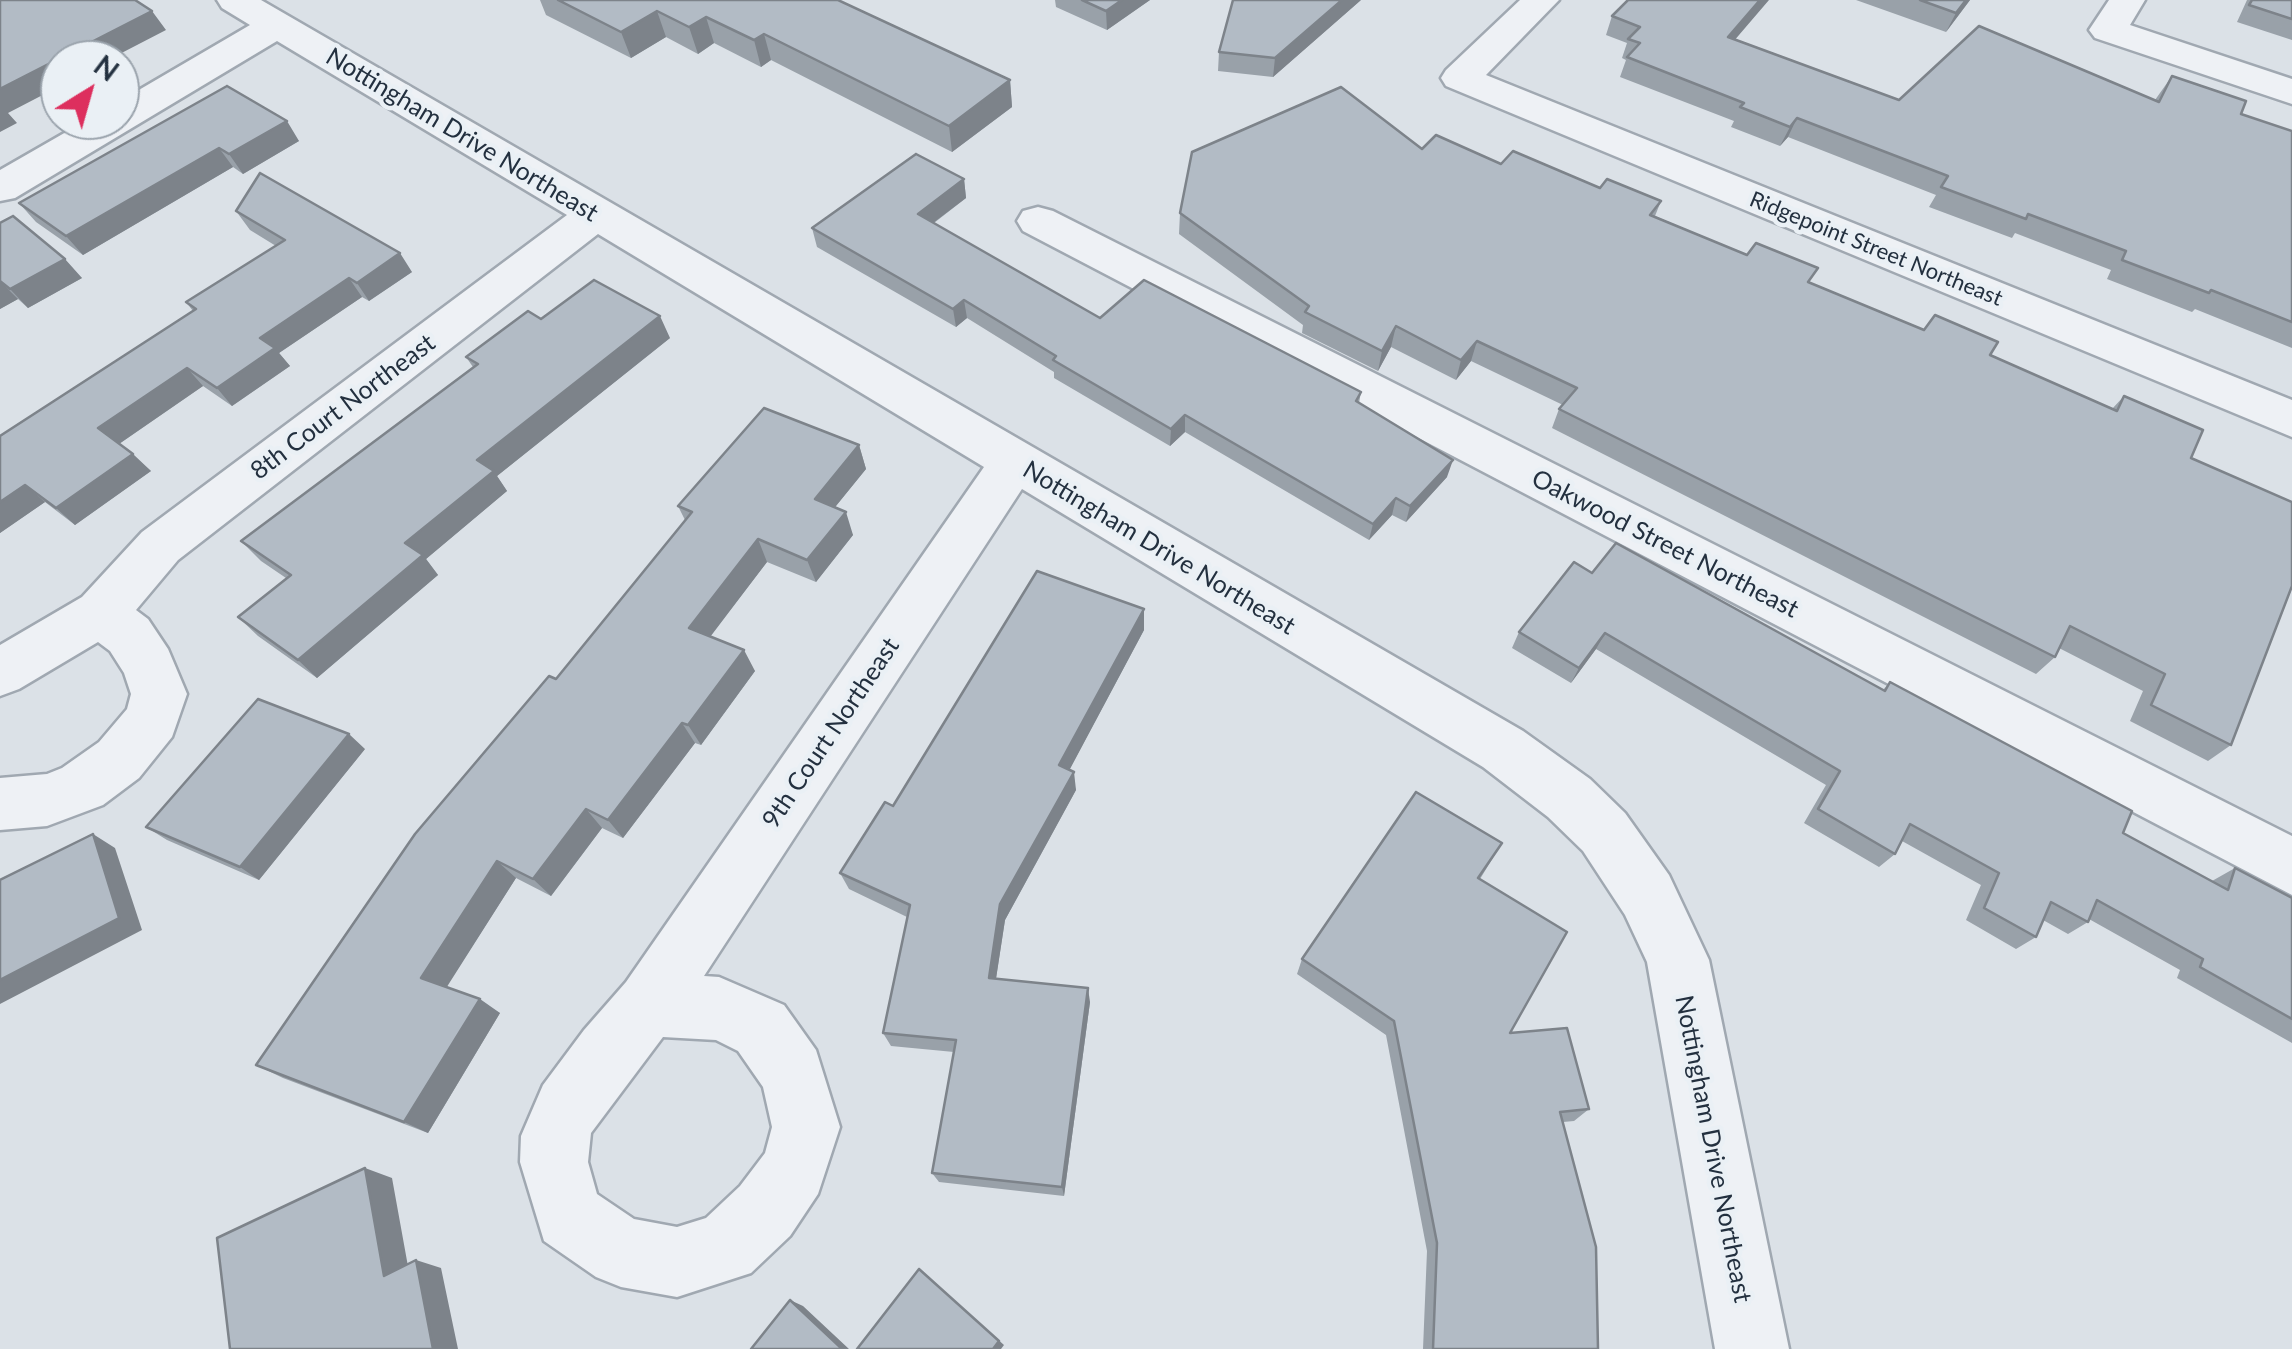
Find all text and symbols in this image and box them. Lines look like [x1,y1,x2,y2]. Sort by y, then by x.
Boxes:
north arrow [40,40,140,140]
street label: Nottingham Drive Northeast [320,42,604,228]
text: N [88,48,126,88]
street label: Ridgepoint Street Northeast [1746,186,2006,312]
street label: 8th Court Northeast [245,328,441,486]
street label: Nottingham Drive Northeast [1017,455,1301,641]
street label: Oakwood Street Northeast [1527,464,1803,624]
street label: 9th Court Northeast [756,632,906,834]
street label: Nottingham Drive Northeast [1668,993,1758,1305]

